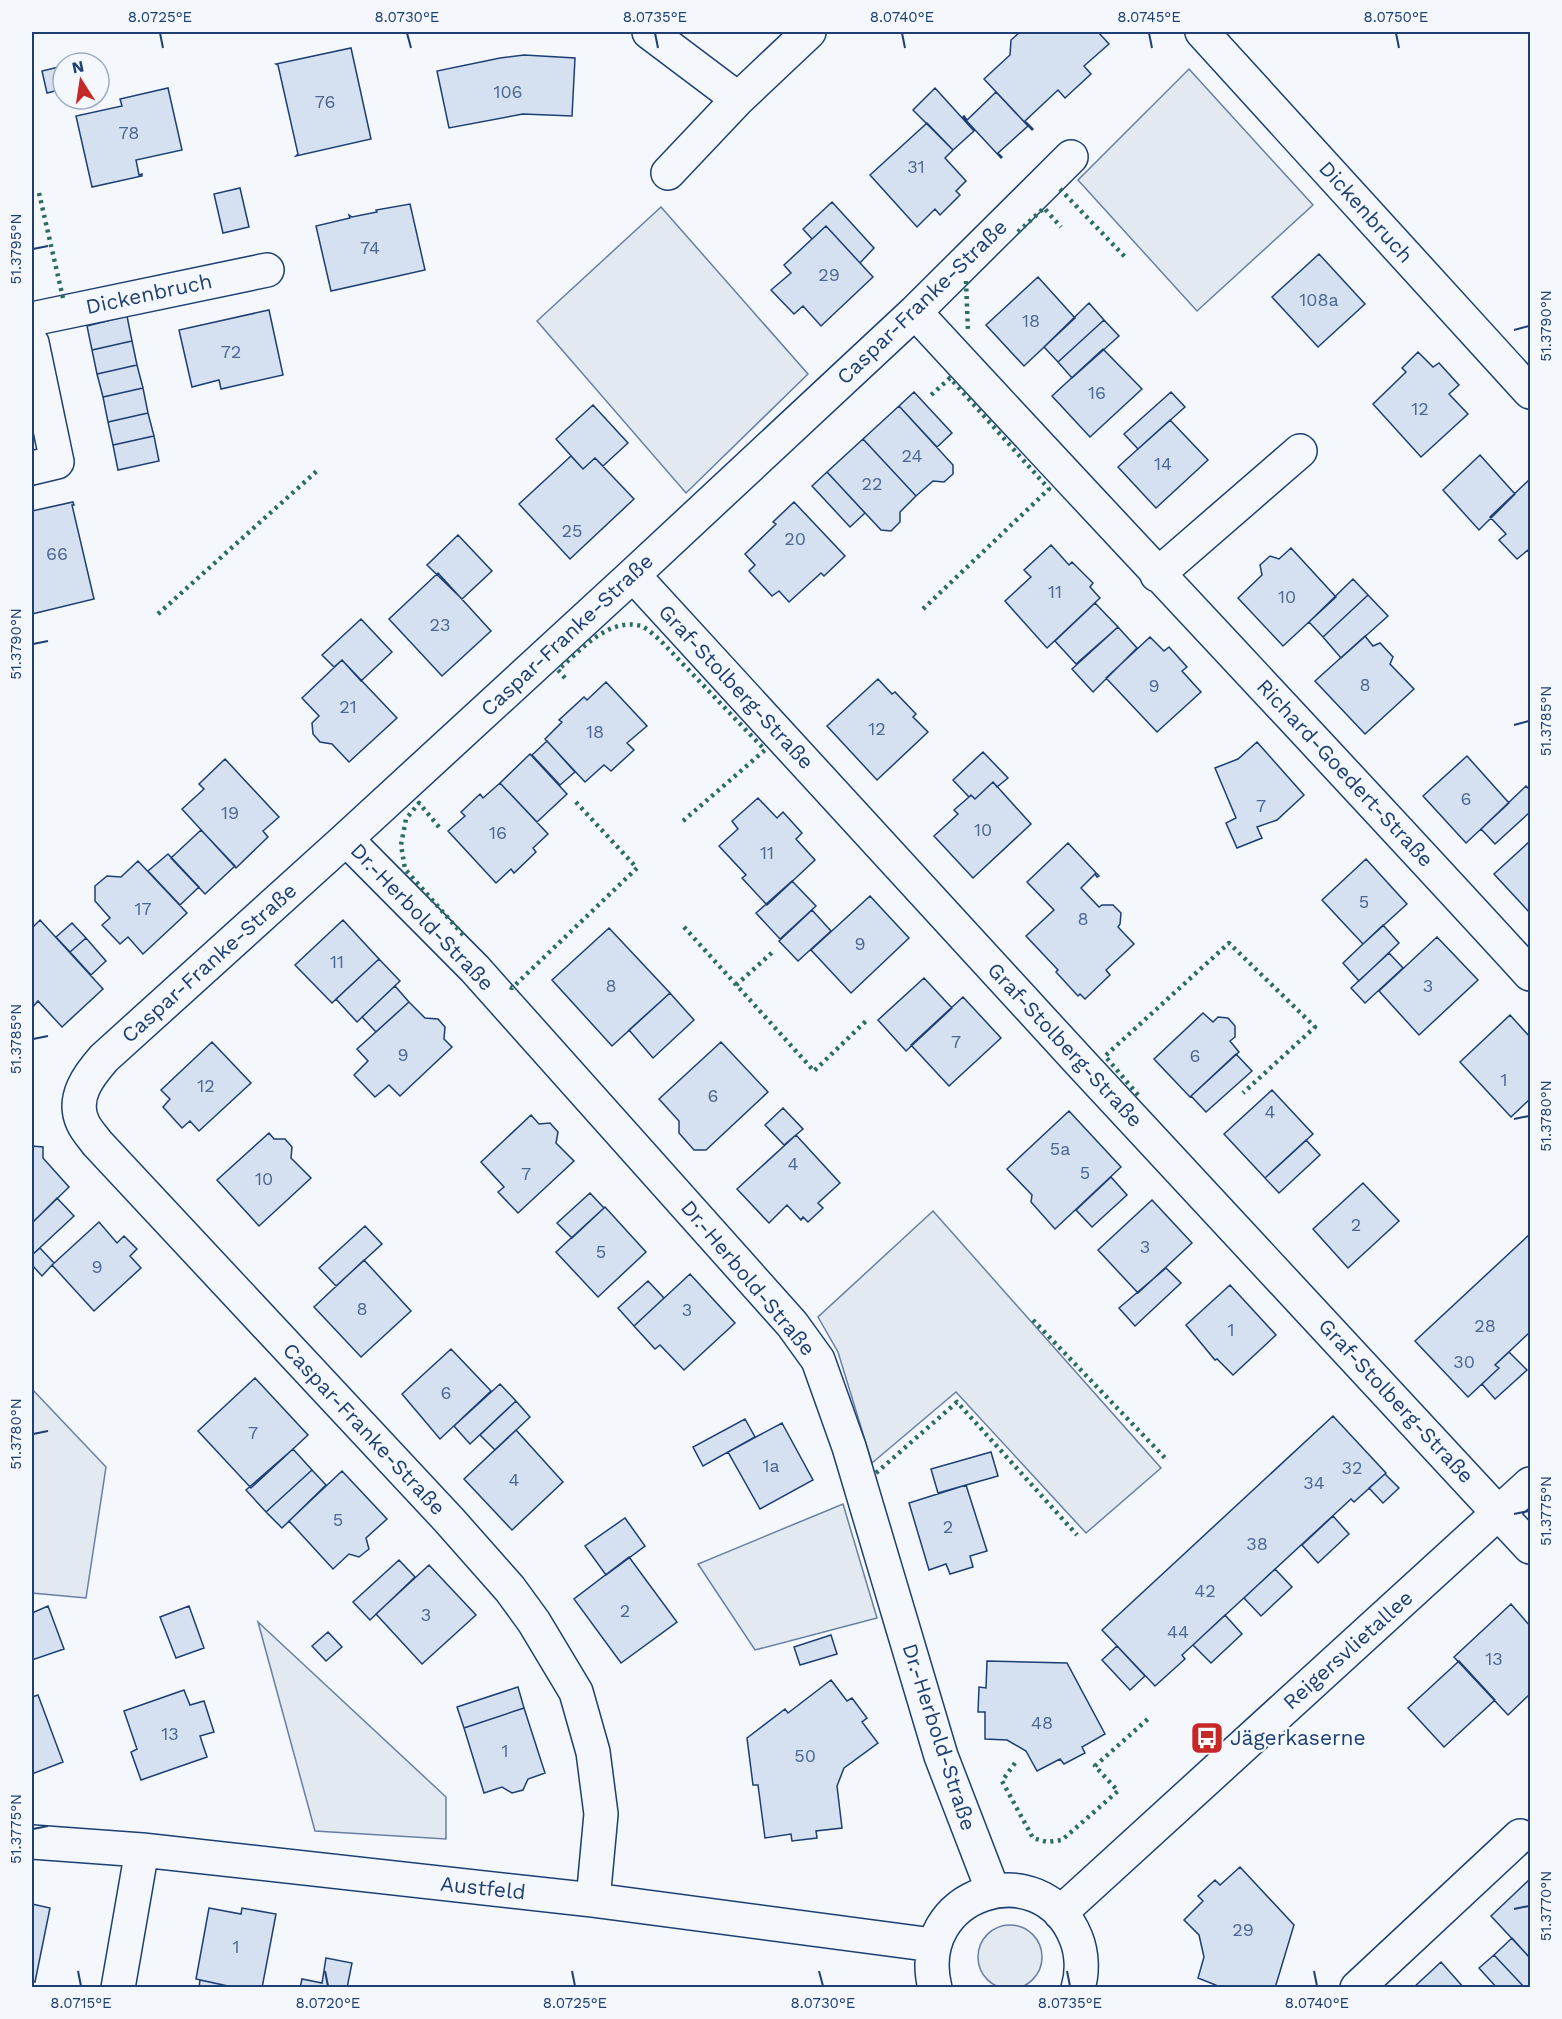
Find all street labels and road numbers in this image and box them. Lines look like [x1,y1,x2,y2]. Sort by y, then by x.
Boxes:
street label: Dickenbruch [1314,156,1419,268]
street label: Caspar-Franke-Straße [831,214,1012,389]
street label: Dickenbruch [83,268,214,319]
street label: Caspar-Franke-Straße [475,548,658,721]
street label: Graf-Stolberg-Straße [654,599,819,774]
street label: Richard-Goedert-Straße [1252,674,1439,872]
street label: Dr.-Herbold-Straße [346,838,499,996]
street label: Caspar-Franke-Straße [116,878,301,1048]
street label: Graf-Stolberg-Straße [983,957,1148,1132]
street label: Dr.-Herbold-Straße [676,1195,821,1361]
street label: Graf-Stolberg-Straße [1314,1313,1479,1488]
street label: Caspar-Franke-Straße [278,1337,451,1520]
street label: Reigersvlietallee [1278,1585,1418,1714]
street label: Dr.-Herbold-Straße [897,1640,982,1834]
street label: Austfeld [439,1871,527,1904]

